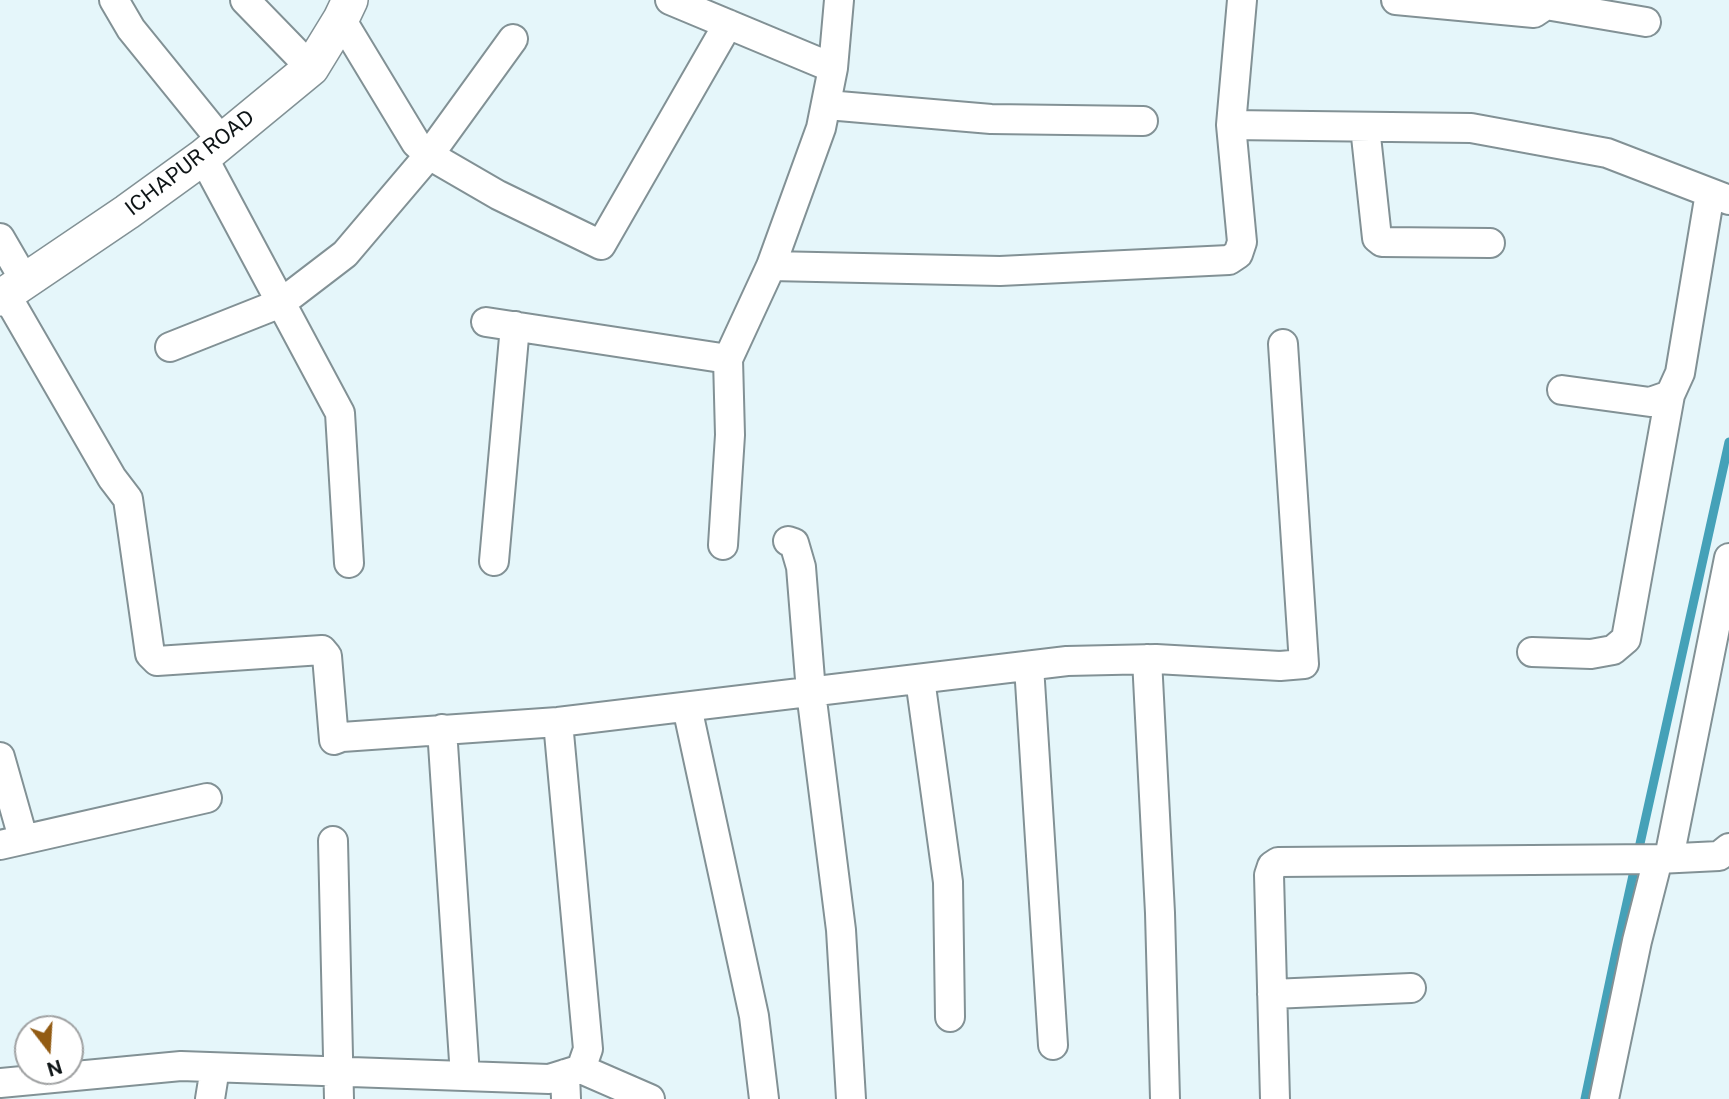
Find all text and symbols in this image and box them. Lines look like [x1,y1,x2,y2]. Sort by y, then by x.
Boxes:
street label: ICHAPUR ROAD [120,105,260,221]
north arrow [14,1015,84,1085]
text: N [44,1055,65,1081]

